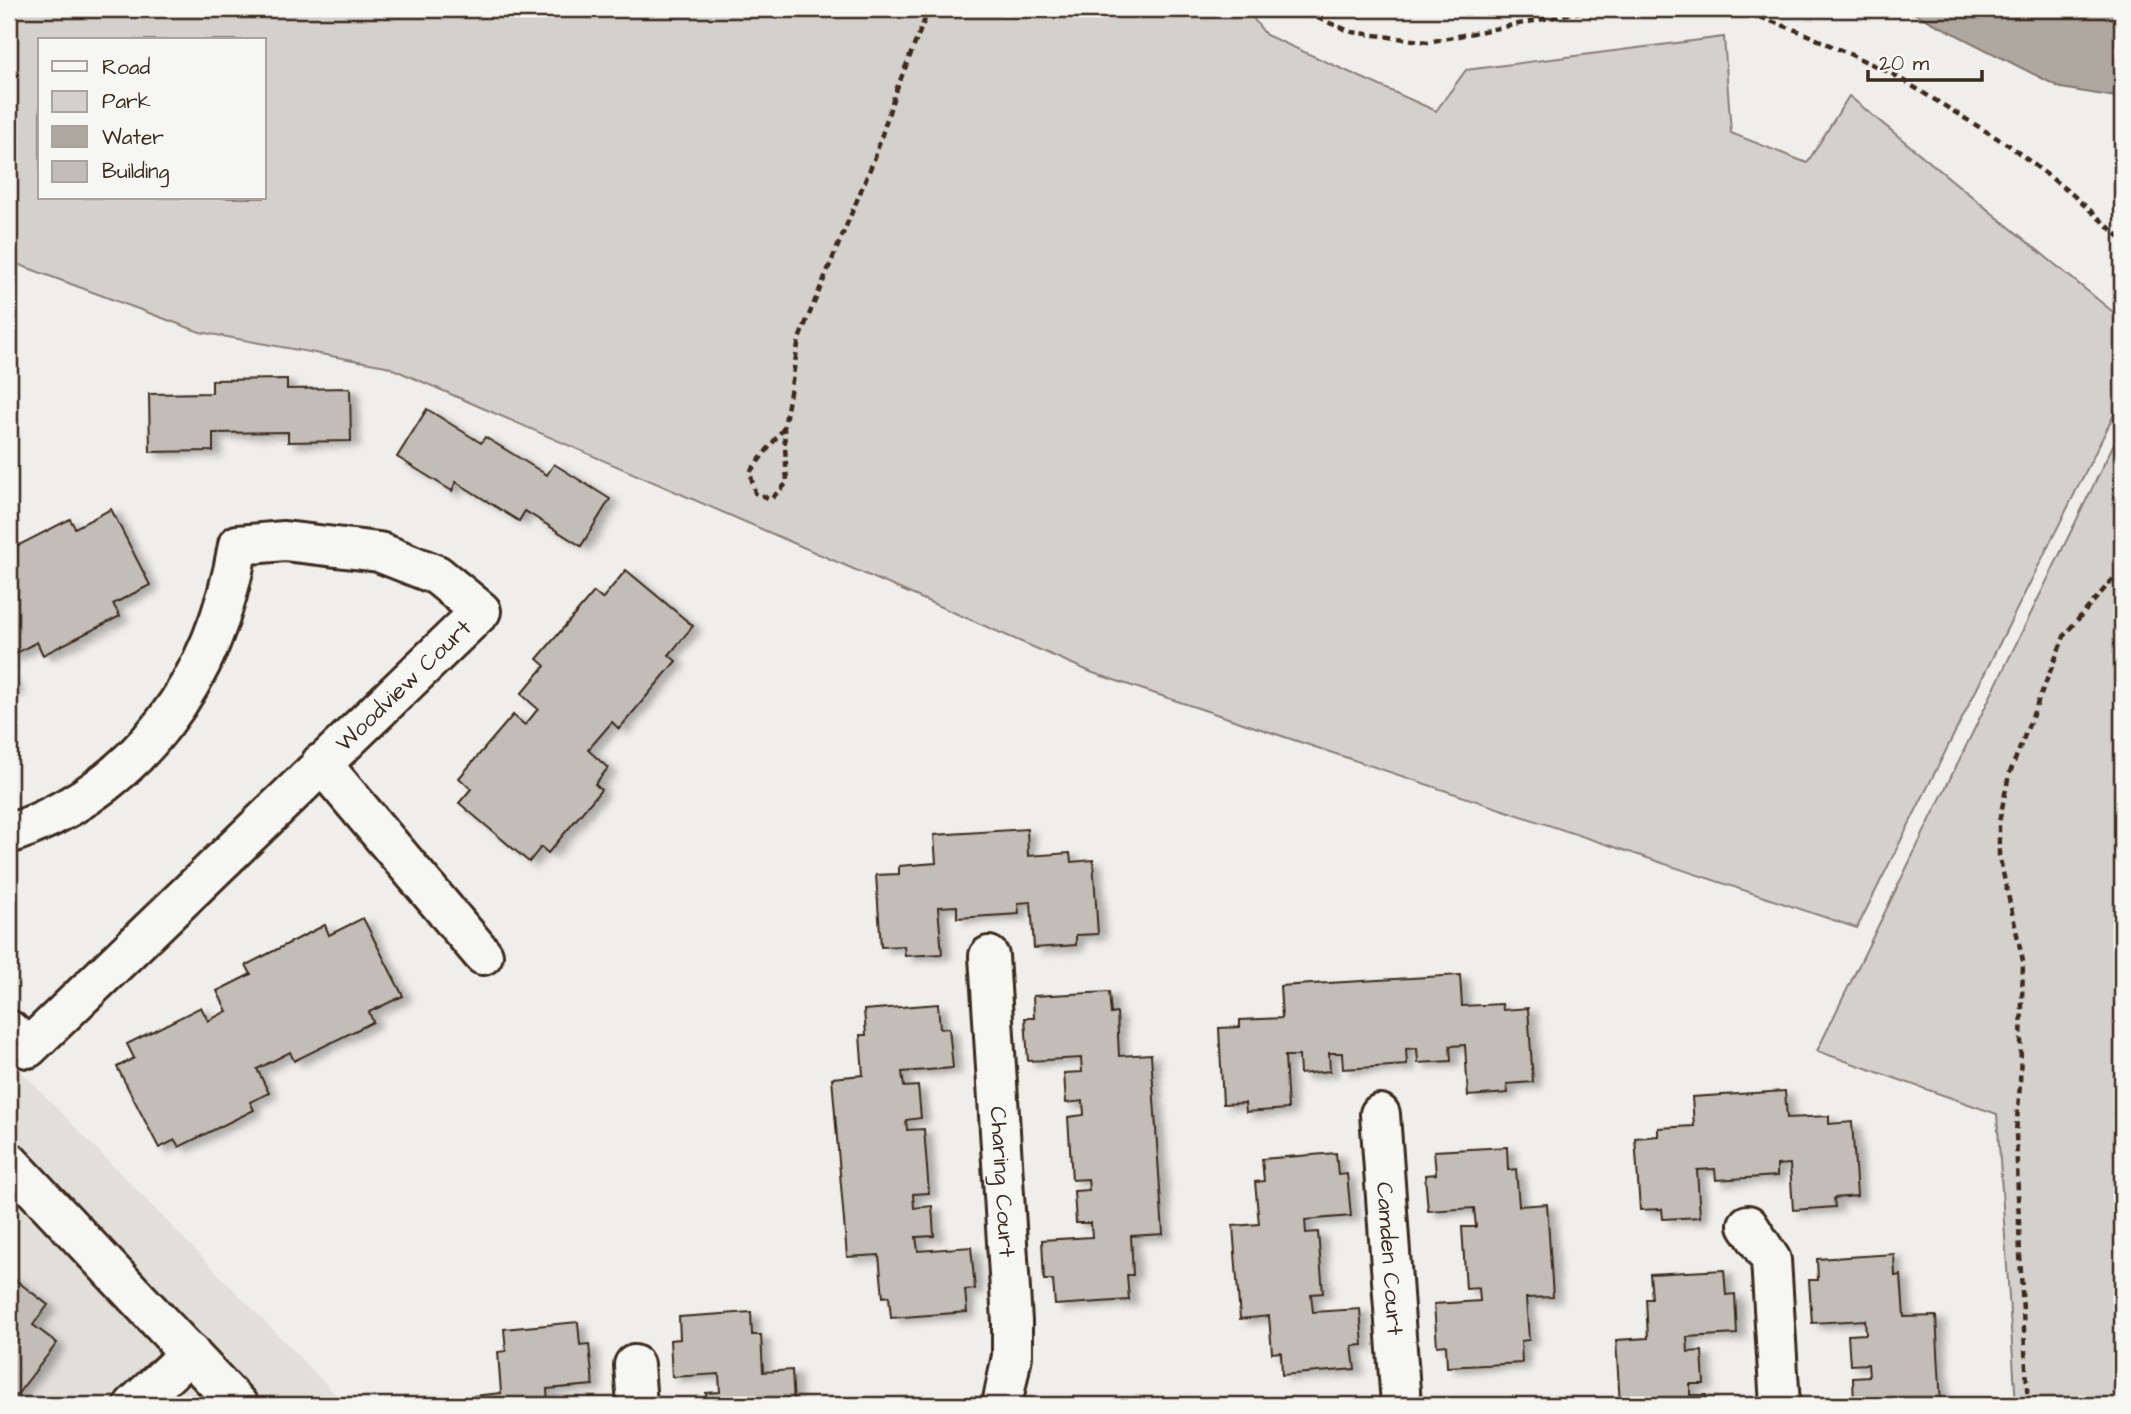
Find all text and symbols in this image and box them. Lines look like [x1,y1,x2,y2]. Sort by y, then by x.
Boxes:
legend [38,38,266,200]
scale bar [1868,38,1982,82]
text: 20 m [1879,49,1930,78]
text: Road [102,53,150,82]
text: Park [102,87,151,116]
text: Water [102,123,164,152]
text: Building [102,157,170,188]
street label: Woodview Court [329,612,479,759]
street label: Charing Court [981,1105,1023,1259]
street label: Camden Court [1368,1181,1411,1337]

